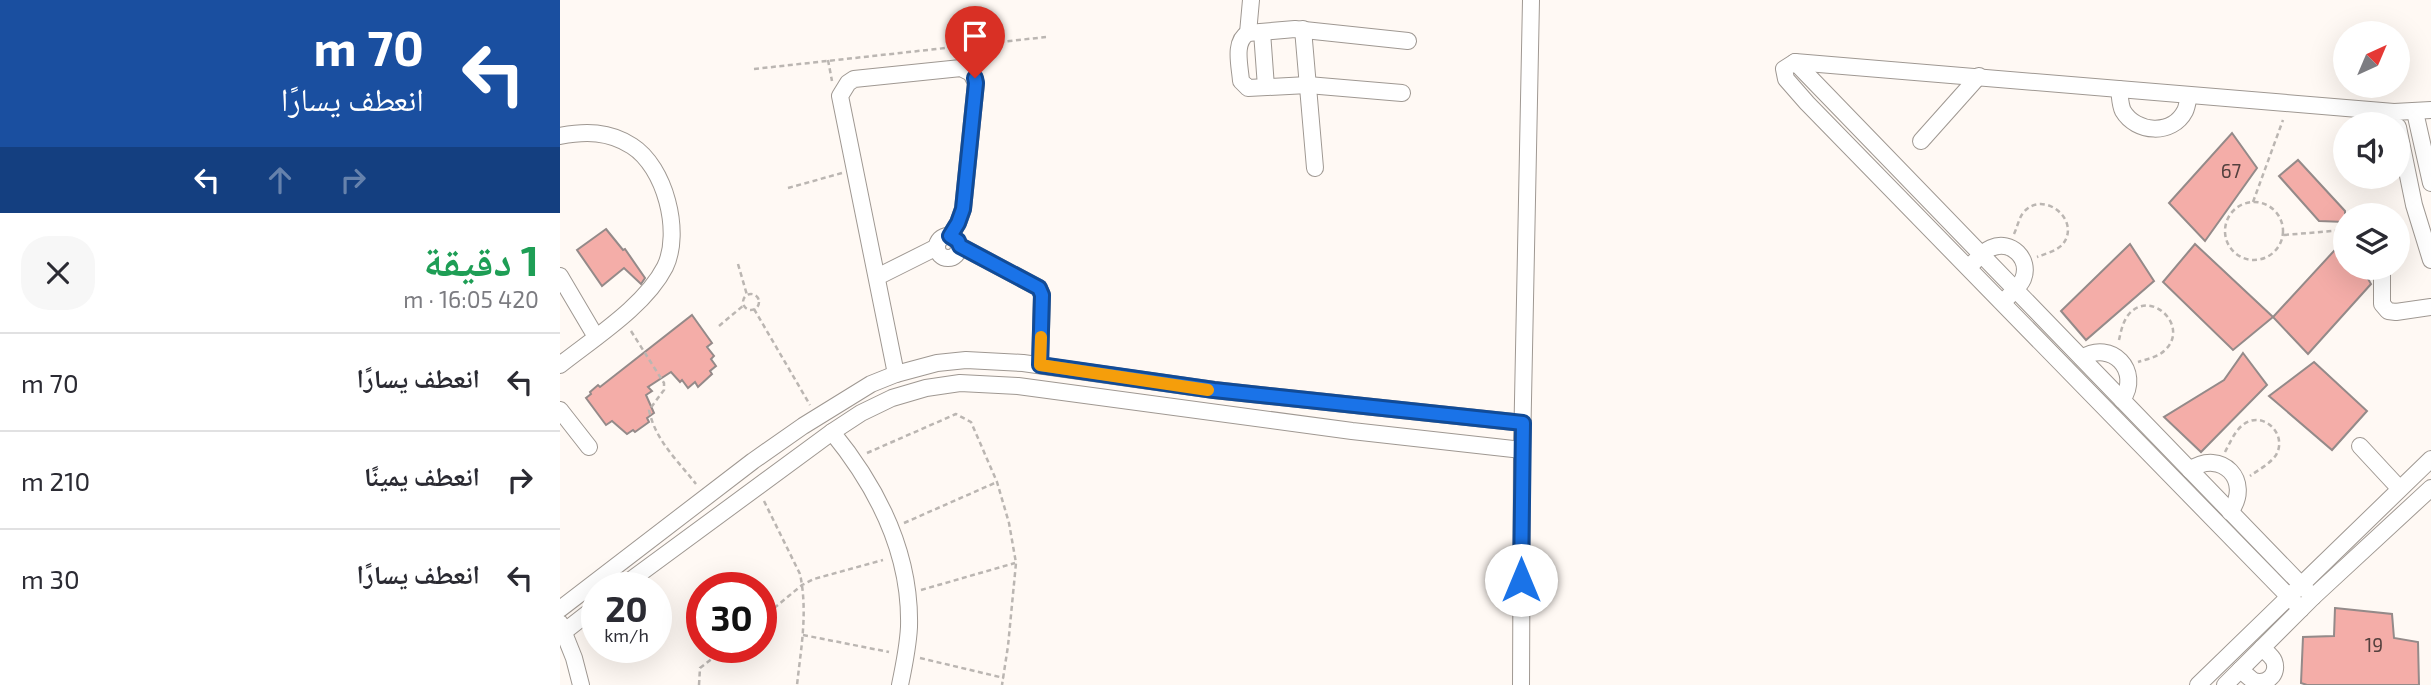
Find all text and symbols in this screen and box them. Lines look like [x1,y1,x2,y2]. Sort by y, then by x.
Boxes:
pin [945,6,1005,78]
text: 70 m [313,17,424,76]
icon: arrive [956,17,994,55]
north arrow [2333,21,2410,98]
map controls [2333,21,2410,280]
icon: left [448,28,539,119]
text: انعطف يسارًا [281,79,424,117]
button: sound [2333,112,2410,189]
house number: 67 [2221,159,2242,182]
icon: left [188,161,226,199]
icon: ahead [261,161,299,199]
icon: right [334,161,372,199]
button: layers [2333,203,2410,280]
text: 1 دقيقة [424,234,539,284]
button: close [21,236,95,310]
text: 420 m · 16:05 [403,285,539,313]
text: انعطف يسارًا [356,362,480,393]
icon: left [501,363,539,401]
text: 70 m [21,367,79,398]
text: انعطف يمينًا [364,460,480,491]
icon: right [501,461,539,499]
text: 210 m [21,465,90,496]
position arrow [1484,543,1558,617]
text: انعطف يسارًا [356,558,480,589]
icon: left [501,559,539,597]
text: 30 m [21,563,80,594]
speed limit sign: 30 [686,572,777,663]
text: 20 [605,587,648,629]
text: km/h [604,624,649,646]
house number: 19 [2365,633,2383,656]

